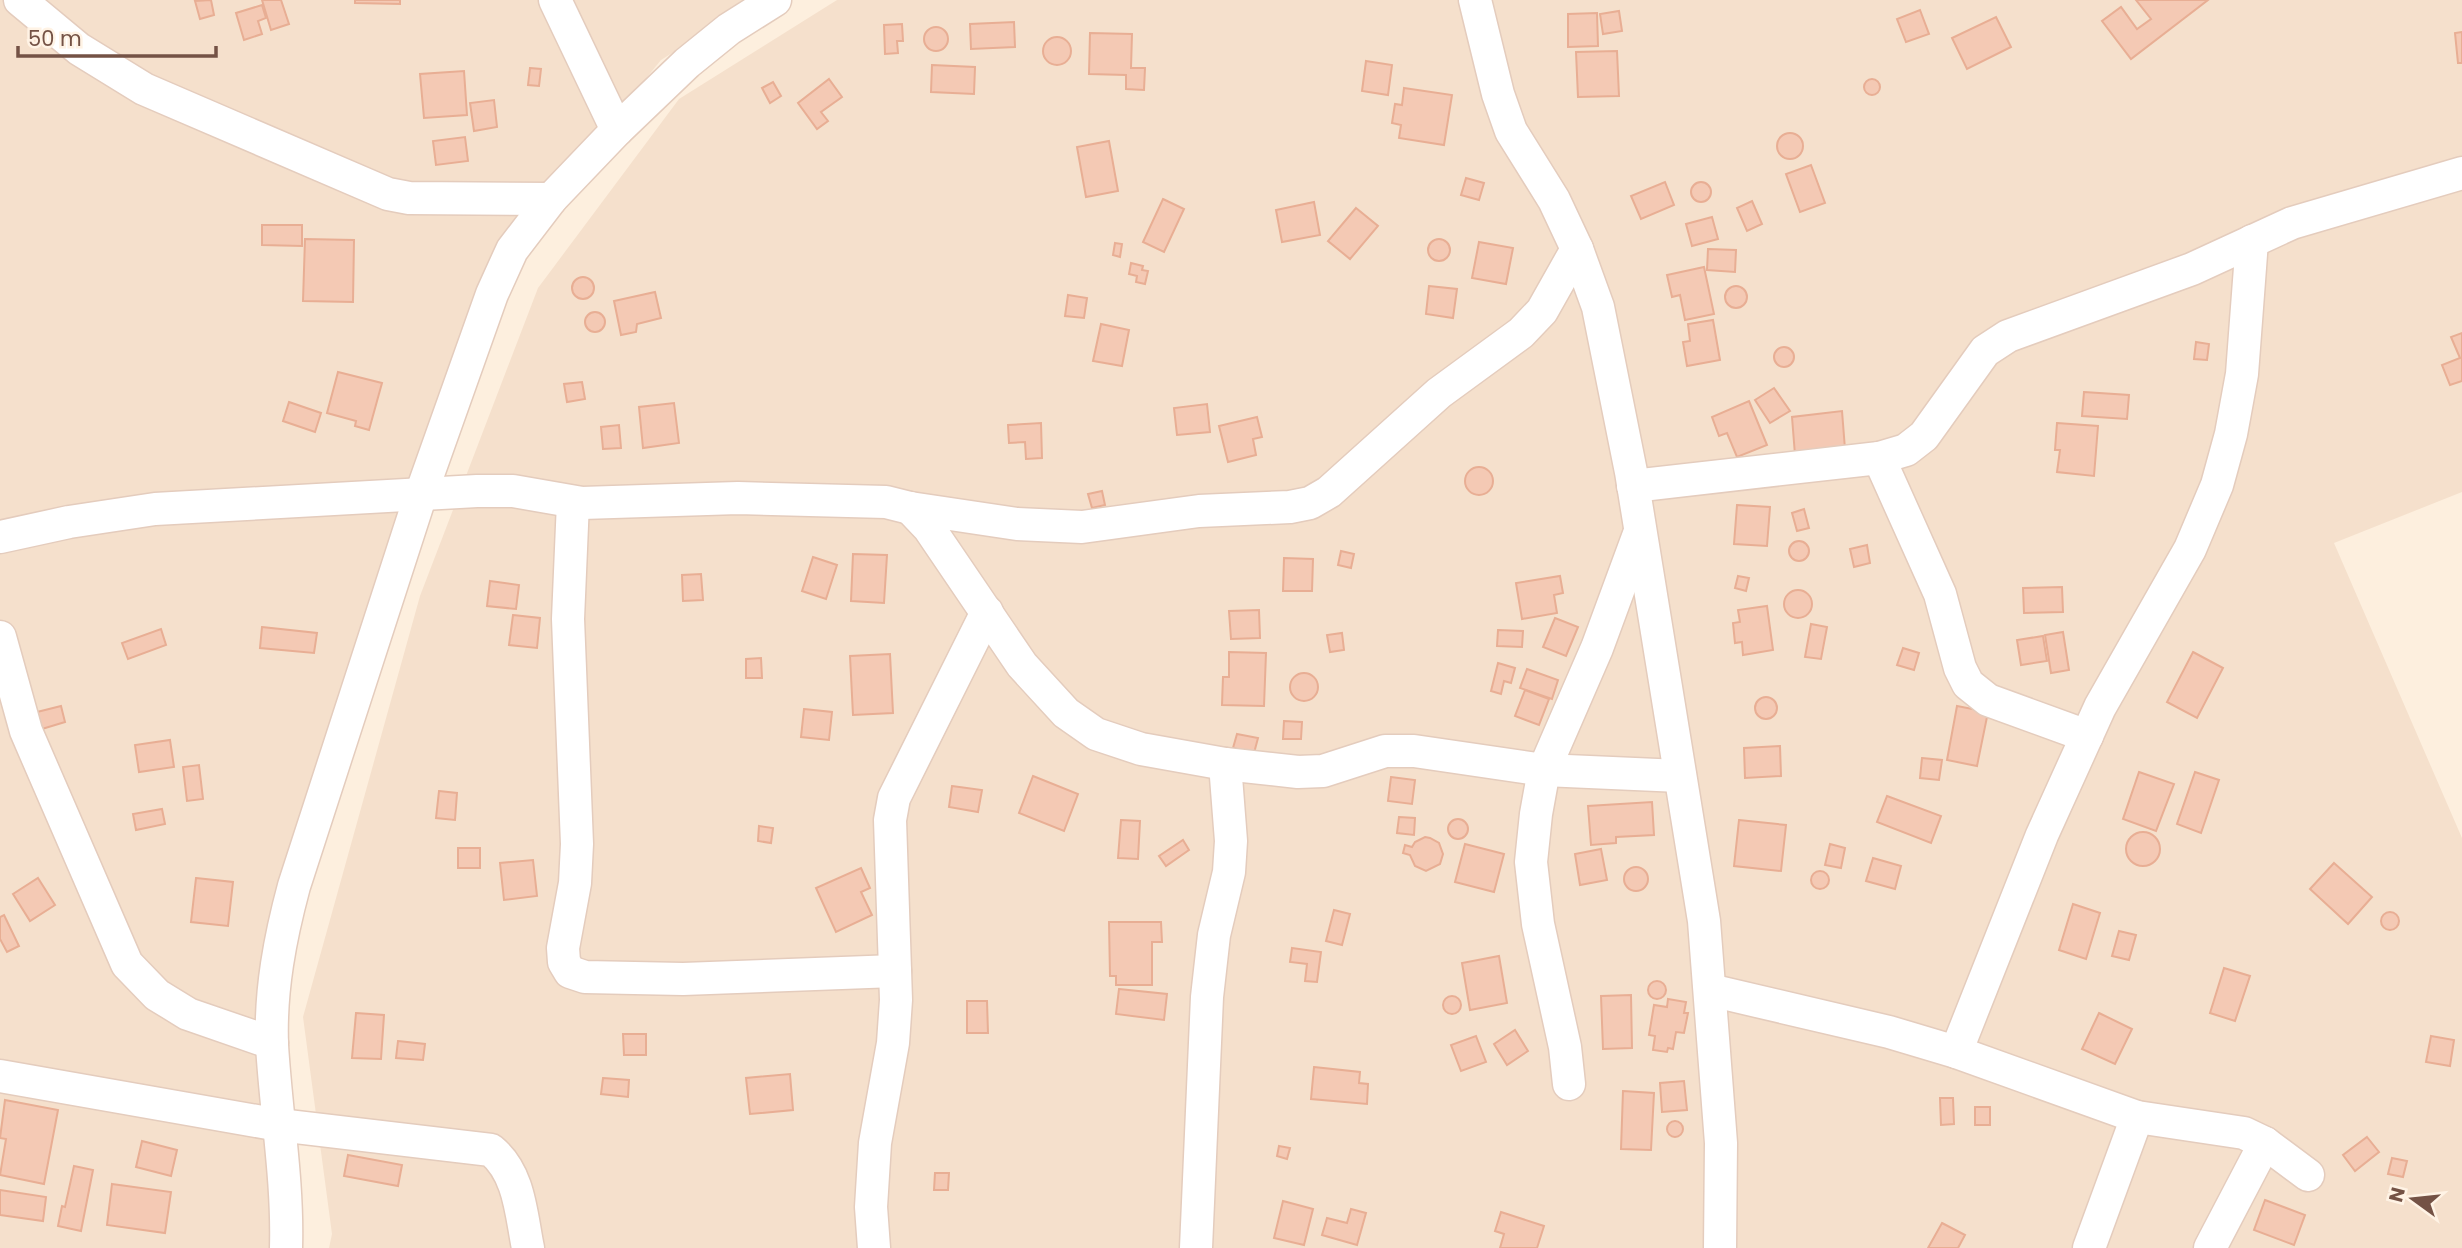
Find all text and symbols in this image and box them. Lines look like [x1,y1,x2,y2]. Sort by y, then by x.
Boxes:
scale bar [18,14,215,58]
text: 50 m [28,24,82,53]
north arrow [2378,1164,2448,1234]
text: N [2382,1184,2412,1205]

